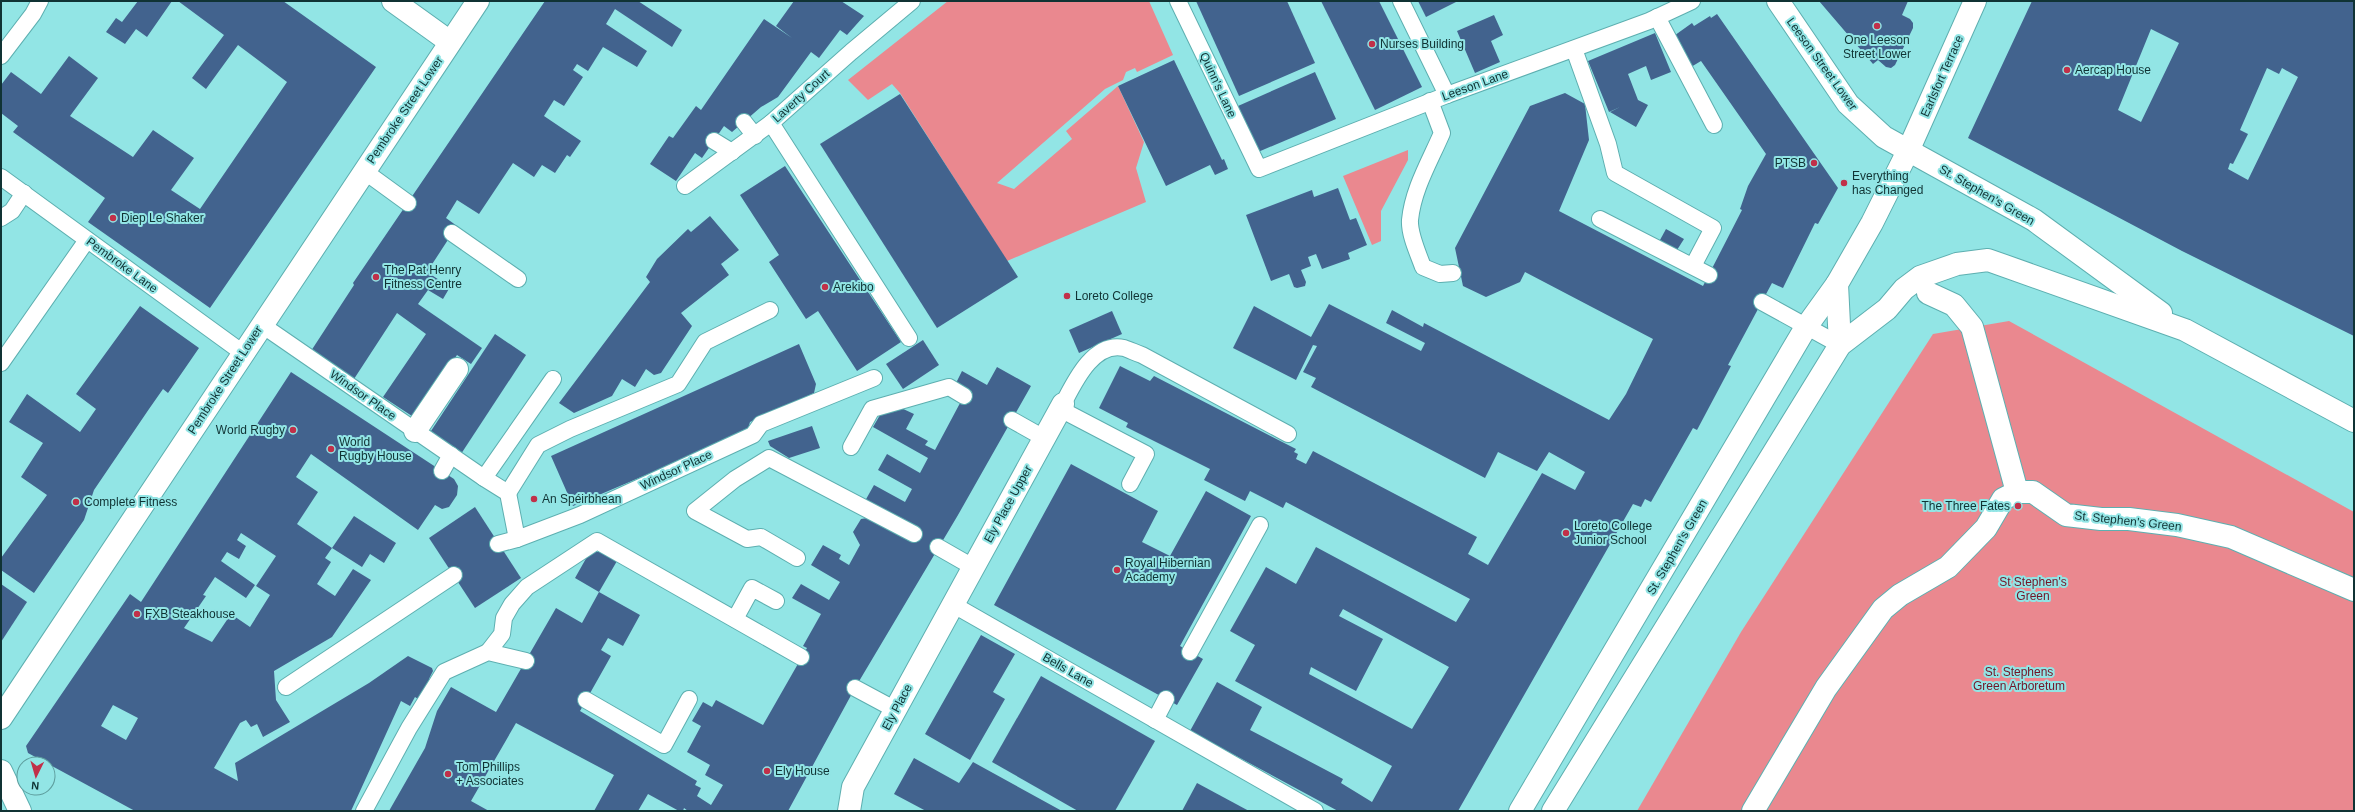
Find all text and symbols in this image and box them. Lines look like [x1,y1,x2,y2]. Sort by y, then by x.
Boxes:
street label: Leeson Street Lower [1784,15,1860,113]
marker: One Leeson Street Lower [1872,21,1882,31]
place label: One Leeson Street Lower [1843,33,1911,61]
street label: Earlsfort Terrace [1918,33,1966,119]
place label: Nurses Building [1380,37,1464,51]
marker: Nurses Building [1367,39,1377,49]
street label: Quinn's Lane [1197,50,1239,120]
street label: Pembroke Street Lower [364,54,446,166]
place label: Aercap House [2075,63,2151,77]
marker: Aercap House [2062,65,2072,75]
street label: Laverty Court [770,66,833,125]
street label: Leeson Lane [1440,66,1510,103]
place label: PTSB [1775,156,1806,170]
marker: PTSB [1809,158,1819,168]
street label: St. Stephen's Green [1937,162,2037,228]
place label: Everything has Changed [1852,169,1923,197]
marker: Everything has Changed [1839,178,1849,188]
place label: Diep Le Shaker [121,211,204,225]
marker: Diep Le Shaker [108,213,118,223]
street label: Pembroke Lane [84,234,161,296]
place label: The Pat Henry Fitness Centre [384,263,462,291]
marker: The Pat Henry Fitness Centre [371,272,381,282]
place label: Arekibo [833,280,874,294]
marker: Arekibo [820,282,830,292]
place label: Loreto College [1075,289,1153,303]
marker: Loreto College [1062,291,1072,301]
street label: Pembroke Street Lower [185,323,265,437]
street label: Windsor Place [327,367,399,423]
place label: World Rugby [216,423,285,437]
marker: World Rugby [288,425,298,435]
place label: World Rugby House [339,435,412,463]
marker: World Rugby House [326,444,336,454]
street label: Windsor Place [638,447,714,493]
street label: Ely Place Upper [981,463,1035,545]
place label: An Spéirbhean [542,492,621,506]
marker: An Spéirbhean [529,494,539,504]
place label: Complete Fitness [84,495,177,509]
marker: Complete Fitness [71,497,81,507]
street label: St. Stephen's Green [1644,497,1710,597]
place label: The Three Fates [1922,499,2010,513]
marker: The Three Fates [2013,501,2023,511]
street label: St. Stephen's Green [2074,508,2182,534]
place label: Loreto College Junior School [1574,519,1652,547]
marker: Loreto College Junior School [1561,528,1571,538]
place label: Royal Hibernian Academy [1125,556,1210,584]
marker: Royal Hibernian Academy [1112,565,1122,575]
park label: St Stephen's Green [1999,575,2067,603]
place label: FXB Steakhouse [145,607,235,621]
marker: FXB Steakhouse [132,609,142,619]
street label: Bells Lane [1040,650,1096,690]
park label: St. Stephens Green Arboretum [1973,665,2065,693]
street label: Ely Place [879,681,915,732]
north arrow [16,756,56,796]
place label: Tom Phillips + Associates [456,760,524,788]
place label: Ely House [775,764,830,778]
marker: Ely House [762,766,772,776]
marker: Tom Phillips + Associates [443,769,453,779]
text: N [31,780,40,792]

